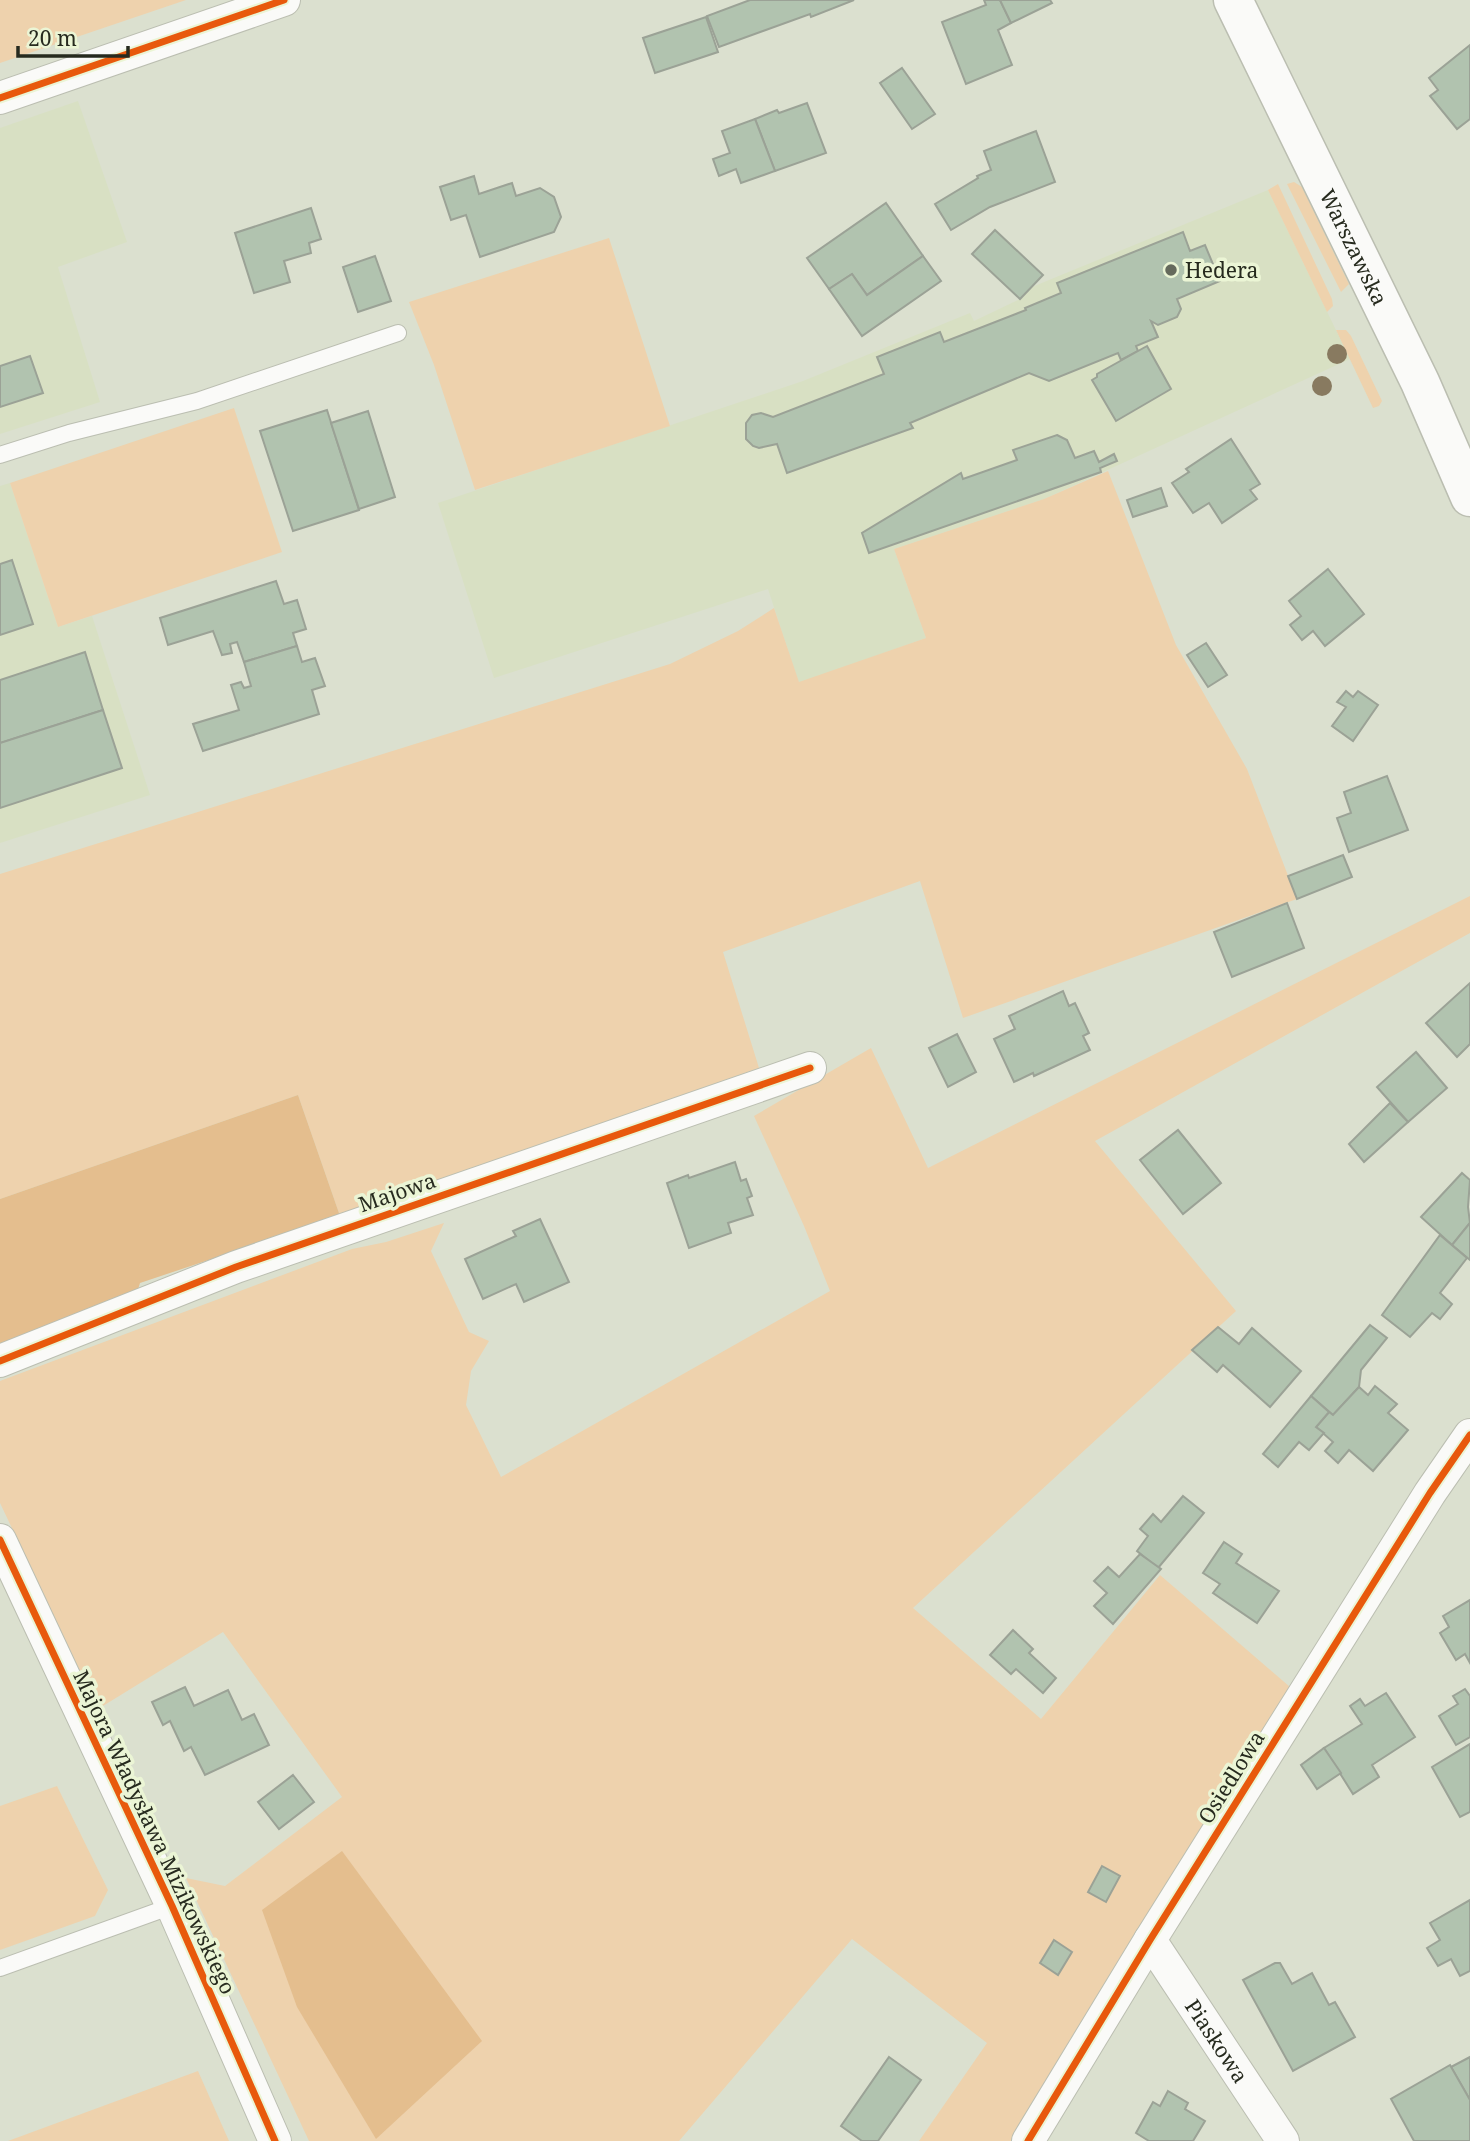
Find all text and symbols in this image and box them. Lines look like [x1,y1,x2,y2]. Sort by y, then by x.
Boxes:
scale bar [18,14,128,58]
text: 20 m [28,24,77,52]
street label: Warszawska [1314,184,1394,310]
place label: Hedera [1185,256,1258,284]
marker: Hedera [1163,262,1179,278]
street label: Majowa [355,1166,439,1218]
street label: Majora Władysława Mizikowskiego [67,1665,243,1999]
street label: Osiedlowa [1191,1725,1271,1829]
street label: Piaskowa [1179,1994,1255,2088]

